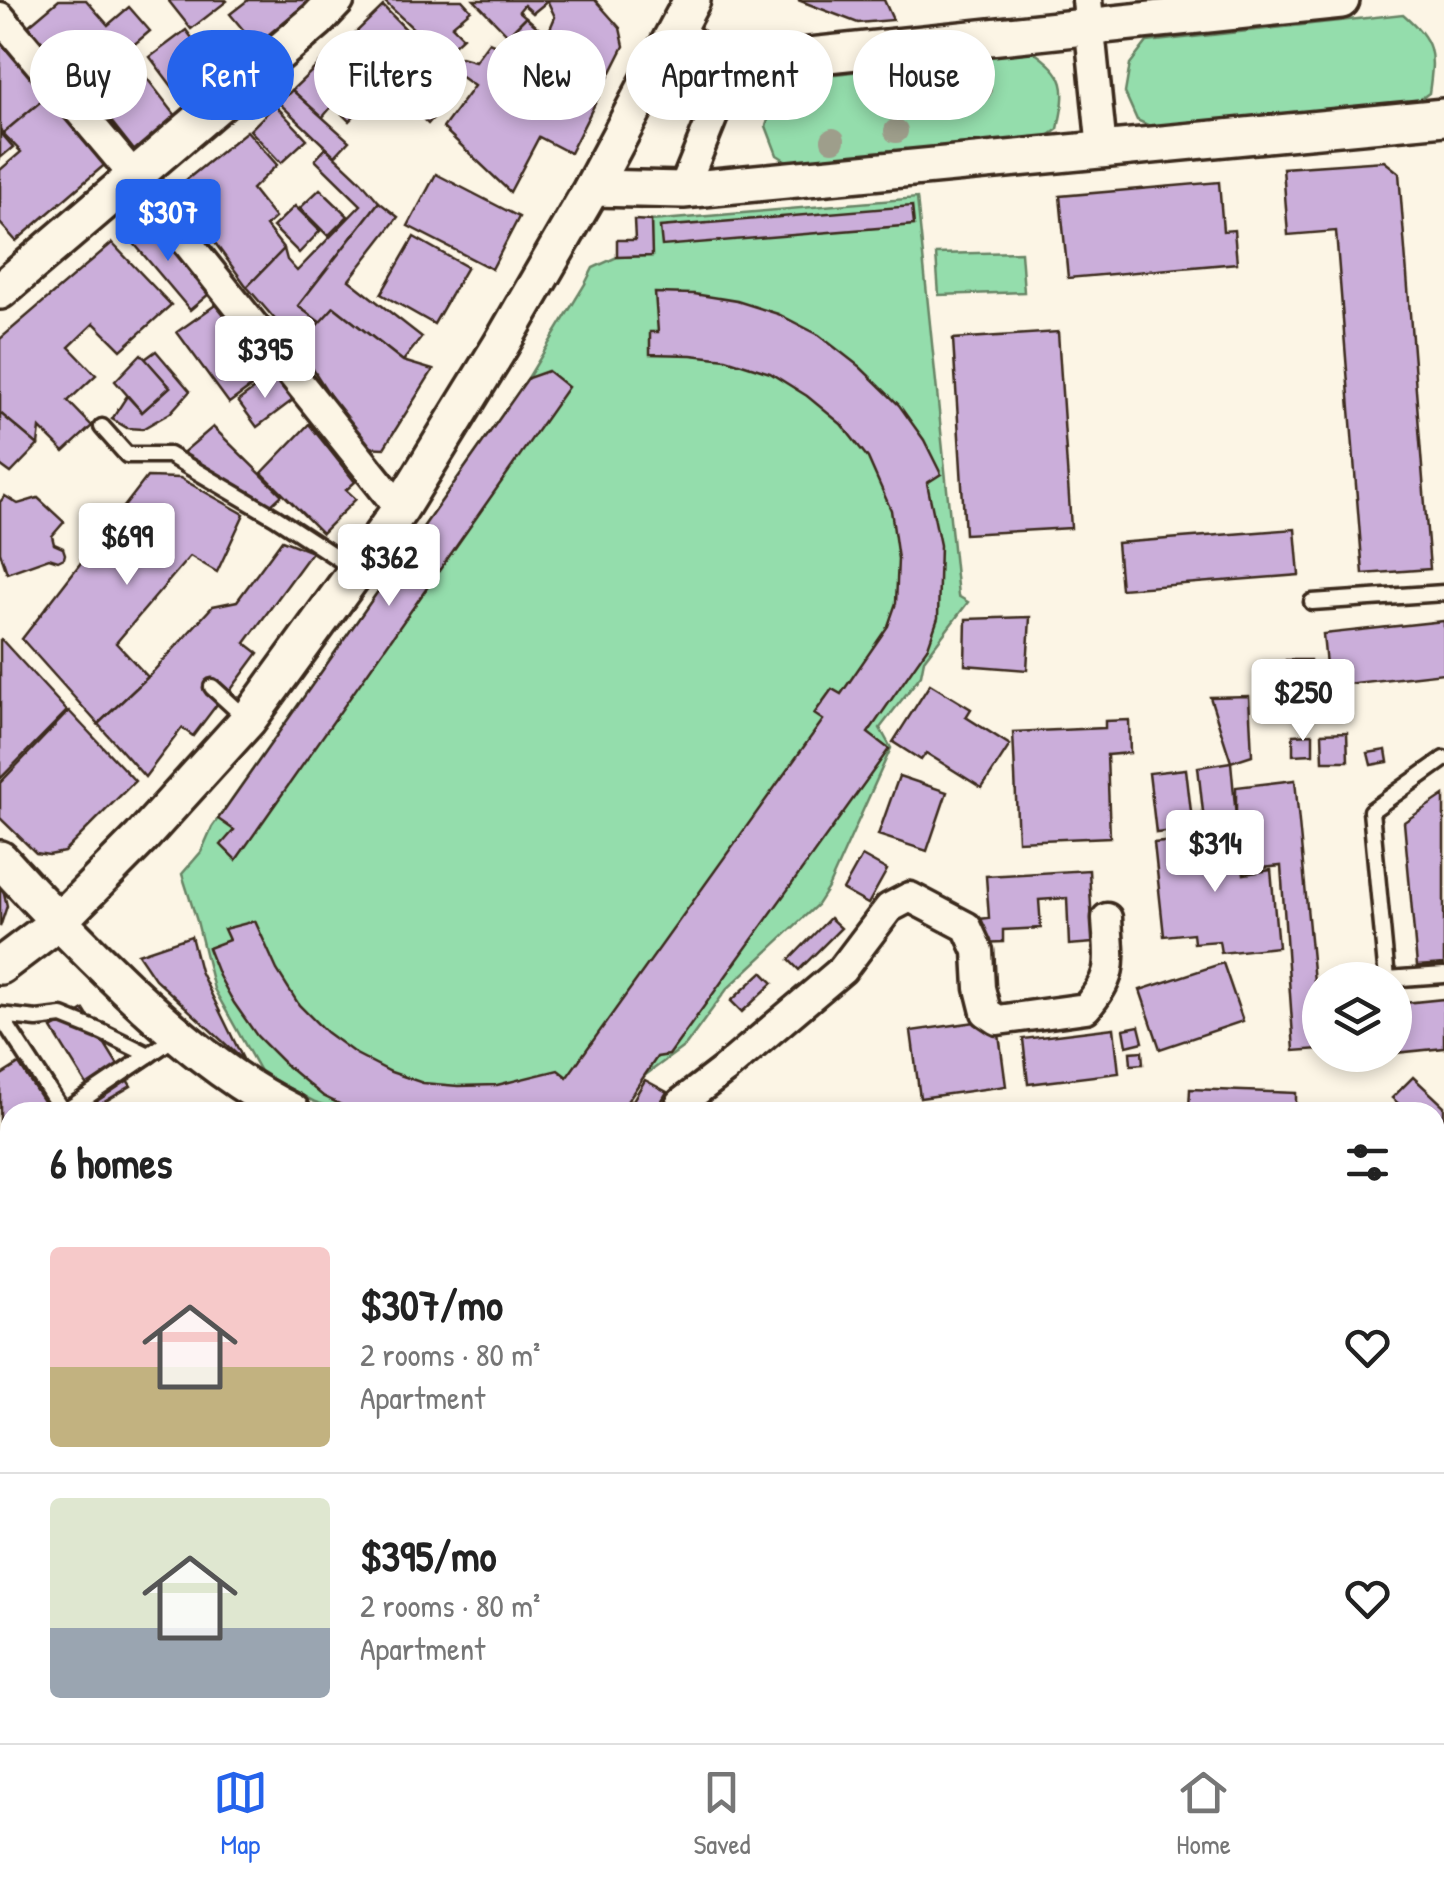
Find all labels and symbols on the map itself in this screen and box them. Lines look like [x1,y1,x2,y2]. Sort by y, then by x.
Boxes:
pin: $307 [109,179,227,264]
pin: $395 [206,316,324,401]
pin: $699 [68,503,186,588]
pin: $362 [330,524,448,609]
pin: $250 [1244,659,1362,744]
pin: $314 [1156,810,1274,895]

